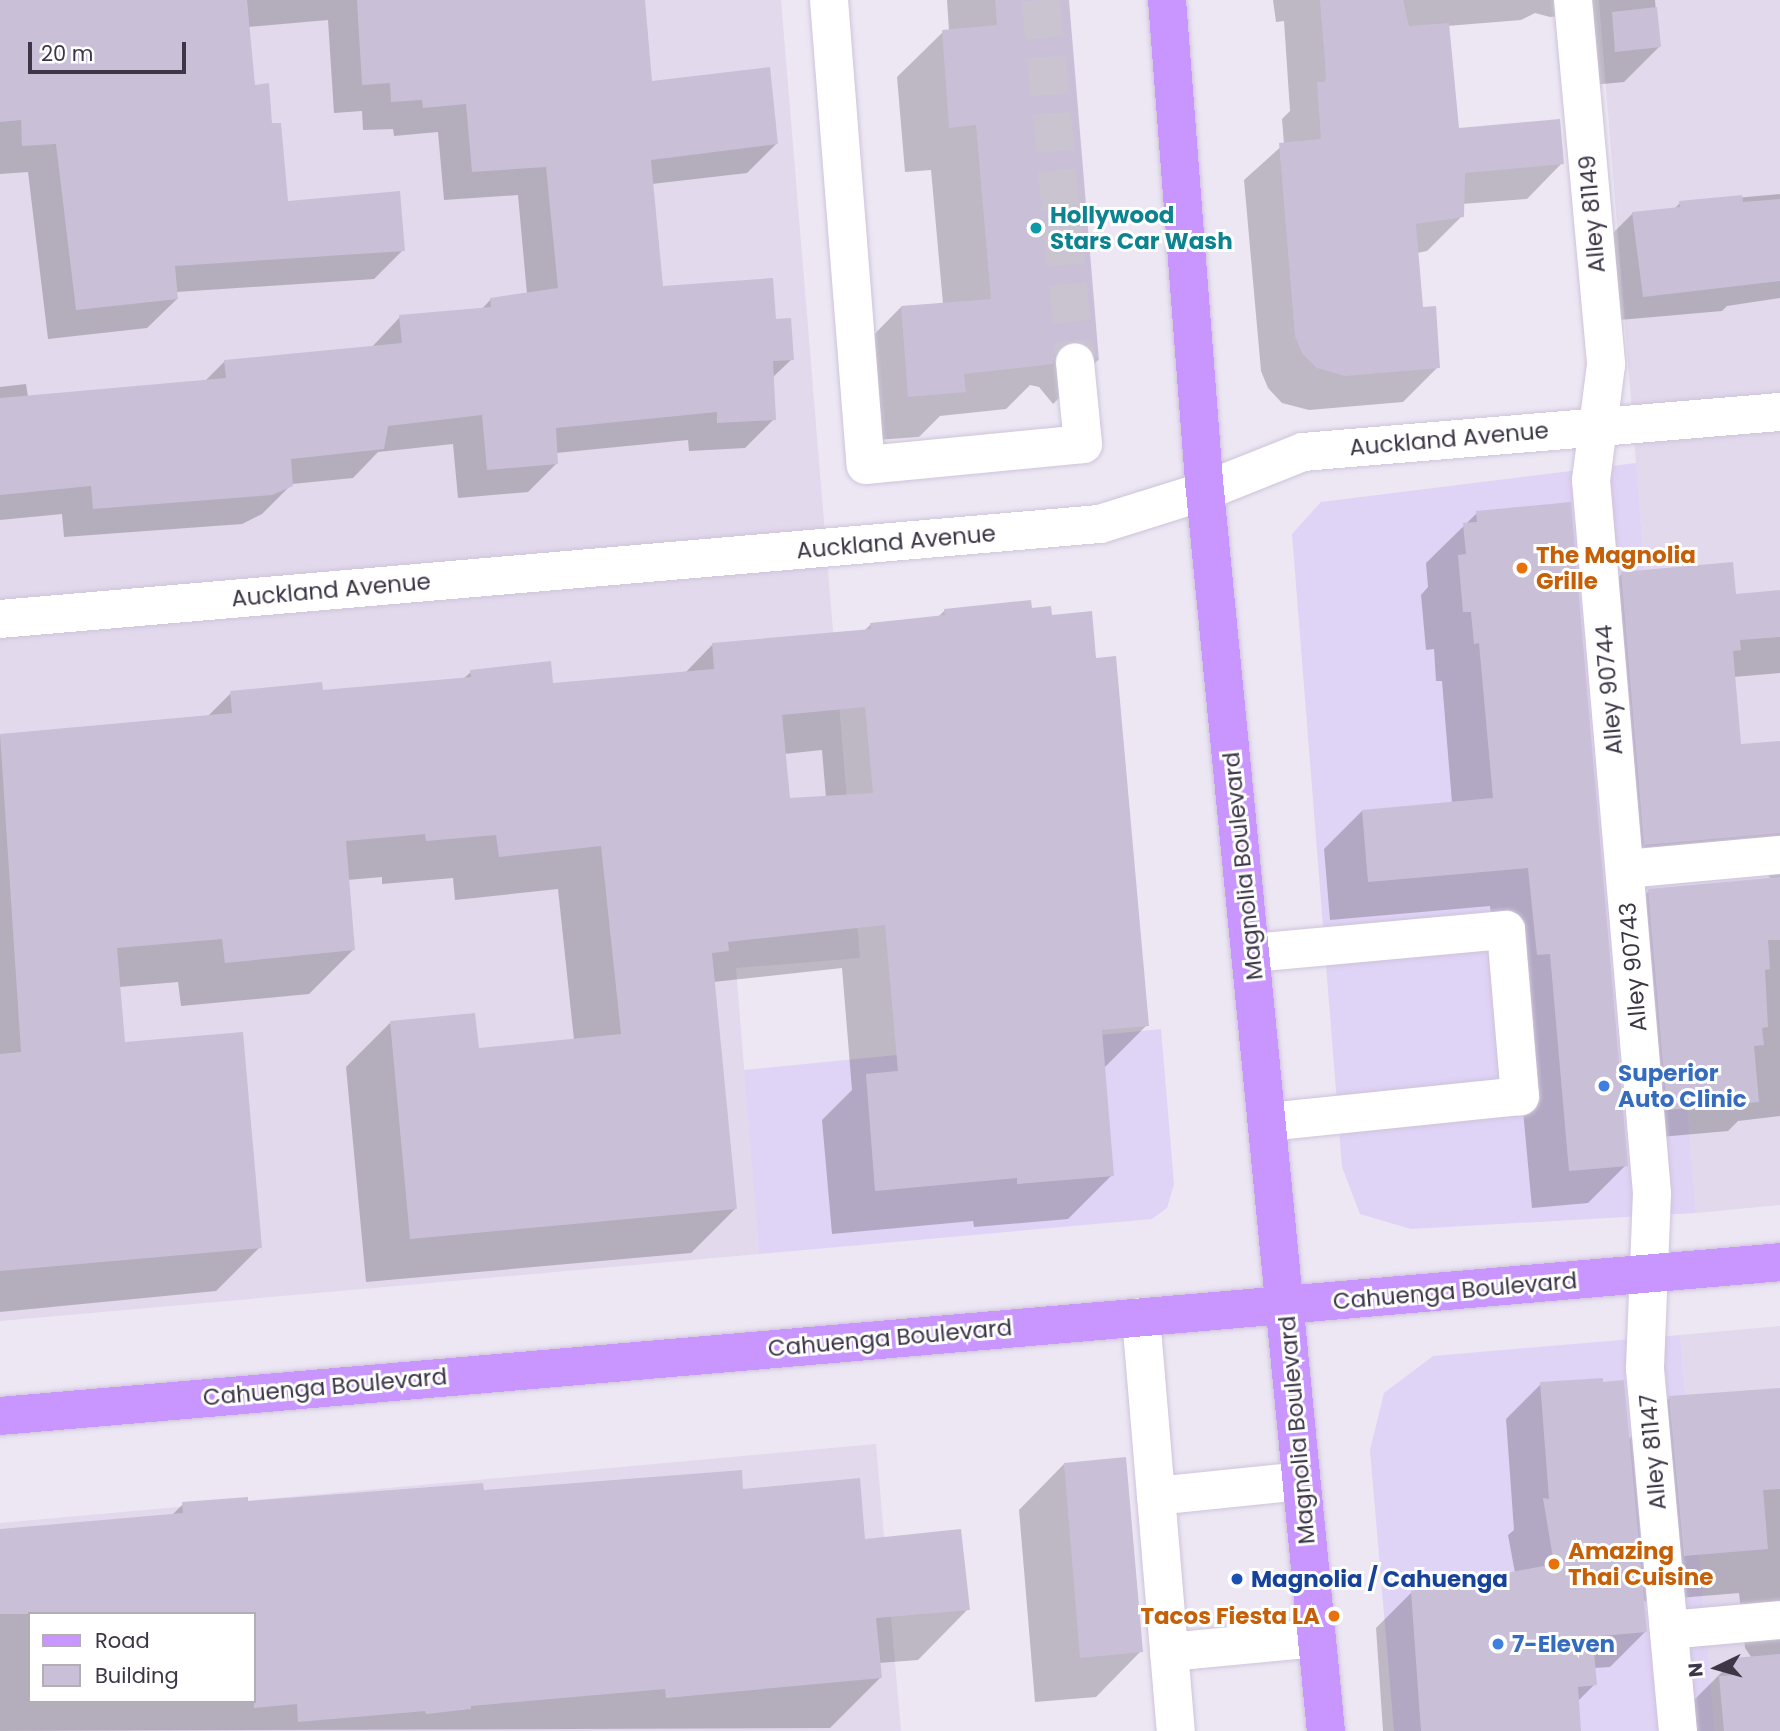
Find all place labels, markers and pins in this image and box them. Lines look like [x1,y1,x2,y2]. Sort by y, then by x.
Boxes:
place label: Hollywood Stars Car Wash [1050,201,1233,255]
marker: Hollywood Stars Car Wash [1028,220,1044,236]
place label: The Magnolia Grille [1536,541,1696,595]
marker: The Magnolia Grille [1514,560,1530,576]
place label: Superior Auto Clinic [1618,1059,1747,1113]
marker: Superior Auto Clinic [1596,1078,1612,1094]
place label: Amazing Thai Cuisine [1568,1537,1713,1591]
marker: Amazing Thai Cuisine [1546,1556,1562,1572]
place label: Magnolia / Cahuenga [1251,1565,1508,1593]
marker: Magnolia / Cahuenga [1229,1571,1245,1587]
place label: Tacos Fiesta LA [1140,1602,1320,1630]
marker: Tacos Fiesta LA [1326,1608,1342,1624]
place label: 7-Eleven [1512,1630,1615,1658]
marker: 7-Eleven [1490,1636,1506,1652]

